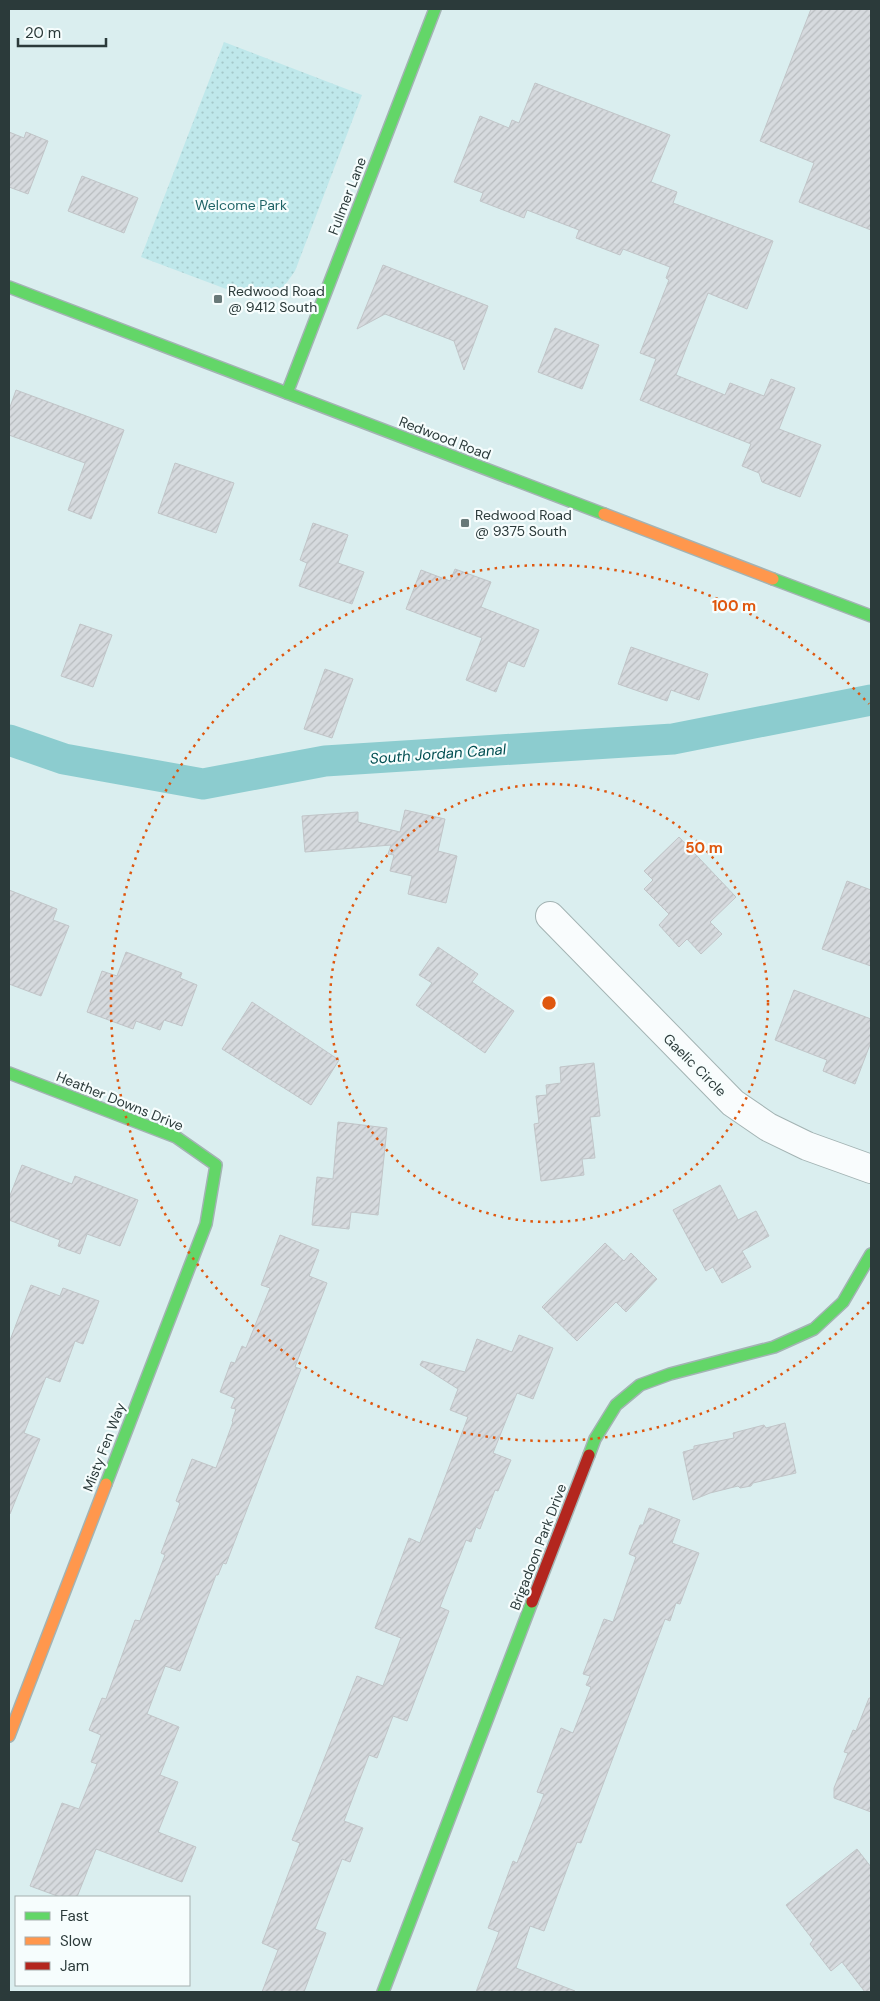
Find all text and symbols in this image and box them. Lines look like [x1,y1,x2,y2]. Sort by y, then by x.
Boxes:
scale bar [18,15,105,47]
text: 20 m [25,23,61,43]
street label: Fullmer Lane [324,154,370,238]
park label: Welcome Park [195,196,287,214]
place label: Redwood Road @ 9412 South [228,282,325,316]
marker: Redwood Road @ 9412 South [212,293,224,305]
street label: Redwood Road [397,412,493,464]
place label: Redwood Road @ 9375 South [475,506,572,540]
marker: Redwood Road @ 9375 South [459,517,471,529]
text: 100 m [712,596,756,616]
water label: South Jordan Canal [369,739,507,769]
text: 50 m [685,838,723,858]
centre of rings [540,994,558,1012]
street label: Gaelic Circle [660,1030,730,1100]
street label: Heather Downs Drive [54,1067,186,1135]
street label: Misty Fen Way [79,1400,129,1494]
street label: Brigadoon Park Drive [506,1481,570,1613]
legend [15,1896,190,1986]
text: Fast [60,1906,89,1926]
text: Slow [60,1931,93,1951]
text: Jam [60,1956,89,1976]

